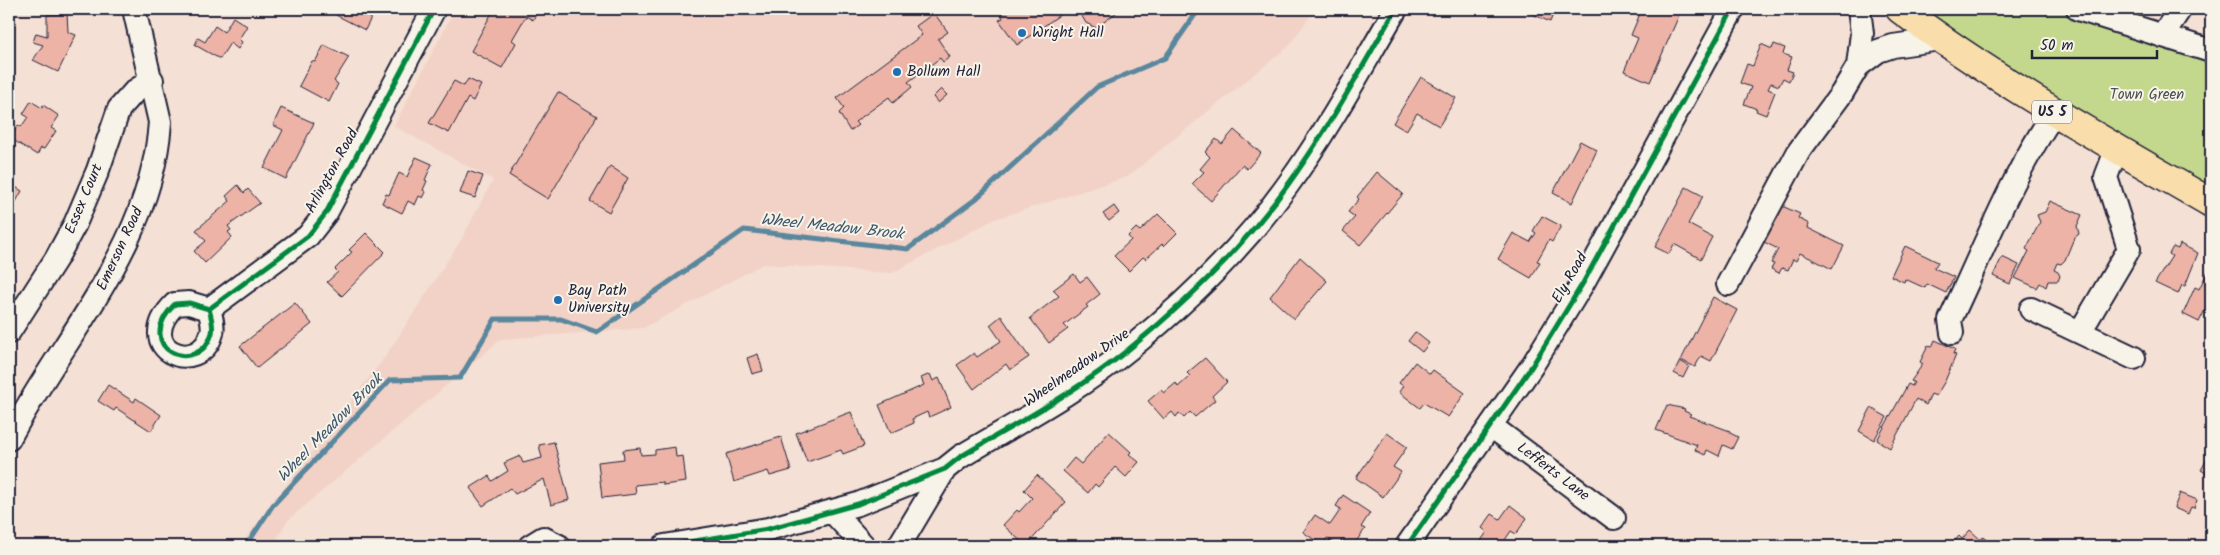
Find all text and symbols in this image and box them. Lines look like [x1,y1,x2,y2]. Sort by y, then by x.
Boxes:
place label: Wright Hall [1032,21,1104,45]
marker: Wright Hall [1016,27,1028,39]
scale bar [2032,28,2158,60]
text: 50 m [2040,34,2074,58]
place label: Bollum Hall [907,60,981,84]
marker: Bollum Hall [891,66,903,78]
park label: Town Green [2110,83,2184,107]
road number: US 5 [2032,100,2072,124]
street label: Arlington Road [299,124,365,218]
street label: Essex Court [58,160,110,238]
street label: Emerson Road [90,203,150,295]
water label: Wheel Meadow Brook [760,207,907,247]
street label: Ely Road [1546,247,1595,308]
place label: Bay Path University [568,279,630,320]
marker: Bay Path University [552,294,564,306]
street label: Wheelmeadow Drive [1019,322,1135,413]
water label: Wheel Meadow Brook [271,366,390,488]
street label: Lefferts Lane [1511,437,1595,508]

